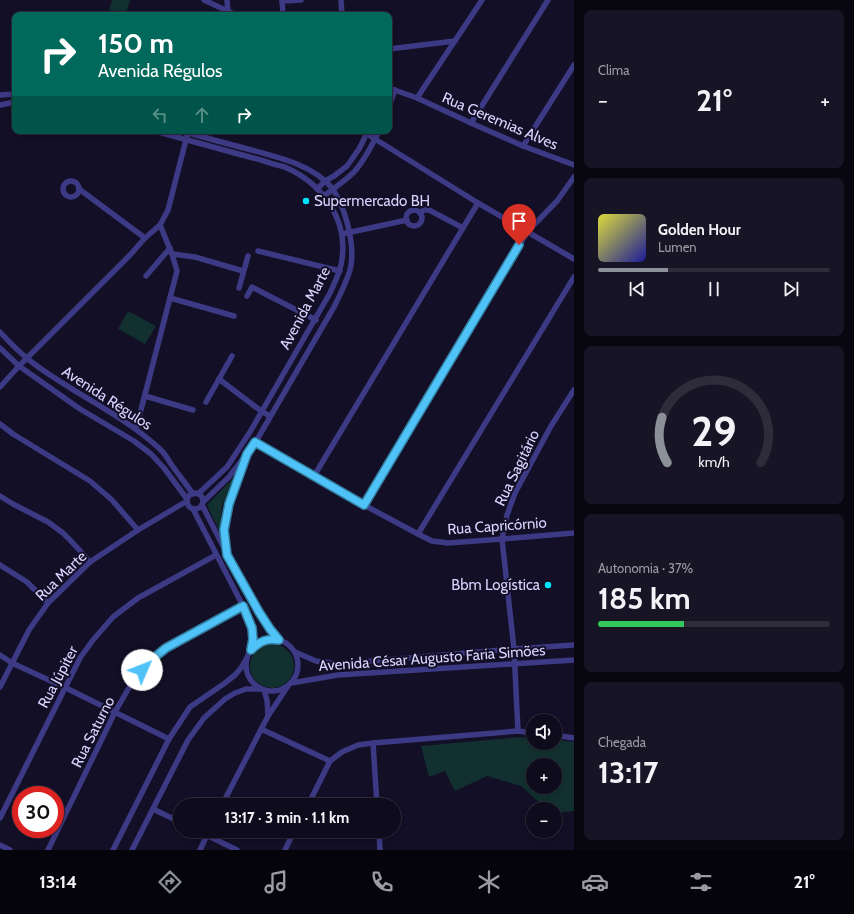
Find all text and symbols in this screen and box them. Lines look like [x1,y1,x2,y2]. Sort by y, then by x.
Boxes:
text: 150 m [98,26,174,60]
icon: right [32,28,84,80]
text: Avenida Régulos [98,60,223,82]
text: Clima [598,62,629,78]
text: 21° [696,82,732,119]
text: − [598,87,608,114]
text: + [820,87,830,114]
street label: Rua Geremias Alves [439,88,561,154]
icon: left [149,104,171,126]
icon: ahead [191,104,213,126]
icon: right [233,104,255,126]
place label: Supermercado BH [314,192,430,210]
marker: Supermercado BH [301,196,311,206]
pin [502,204,536,245]
icon: arrive [508,210,530,232]
text: Golden Hour [658,221,741,239]
text: Lumen [658,239,697,255]
street label: Avenida Marte [276,263,334,352]
icon: previous [626,278,648,300]
icon: pause [703,278,725,300]
icon: next [780,278,802,300]
street label: Avenida Régulos [59,362,155,434]
text: 29 [691,406,737,456]
street label: Rua Sagitário [491,427,543,509]
text: km/h [698,453,730,471]
street label: Rua Capricórnio [447,514,547,538]
street label: Rua Marte [32,547,90,605]
text: Autonomia · 37% [598,560,693,576]
place label: Bbm Logística [451,576,541,594]
marker: Bbm Logística [543,580,553,590]
text: 185 km [598,580,691,617]
street label: Avenida César Augusto Faria Simões [318,641,546,675]
street label: Rua Júpiter [34,643,82,711]
position arrow [121,649,163,691]
street label: Rua Saturno [67,693,119,771]
map controls [526,714,562,838]
button: sound [526,714,562,750]
text: Chegada [598,734,646,750]
text: 13:17 [598,754,658,791]
button: + [526,758,562,794]
speed limit sign: 30 [12,786,64,838]
button: − [526,802,562,838]
text: 13:17 · 3 min · 1.1 km [225,809,349,827]
icon: directions [156,868,184,896]
icon: music [262,868,290,896]
icon: phone [368,868,396,896]
icon: climate [475,868,503,896]
icon: car [581,868,609,896]
icon: filters [687,868,715,896]
text: 13:14 [39,871,77,893]
text: 21° [793,871,815,893]

